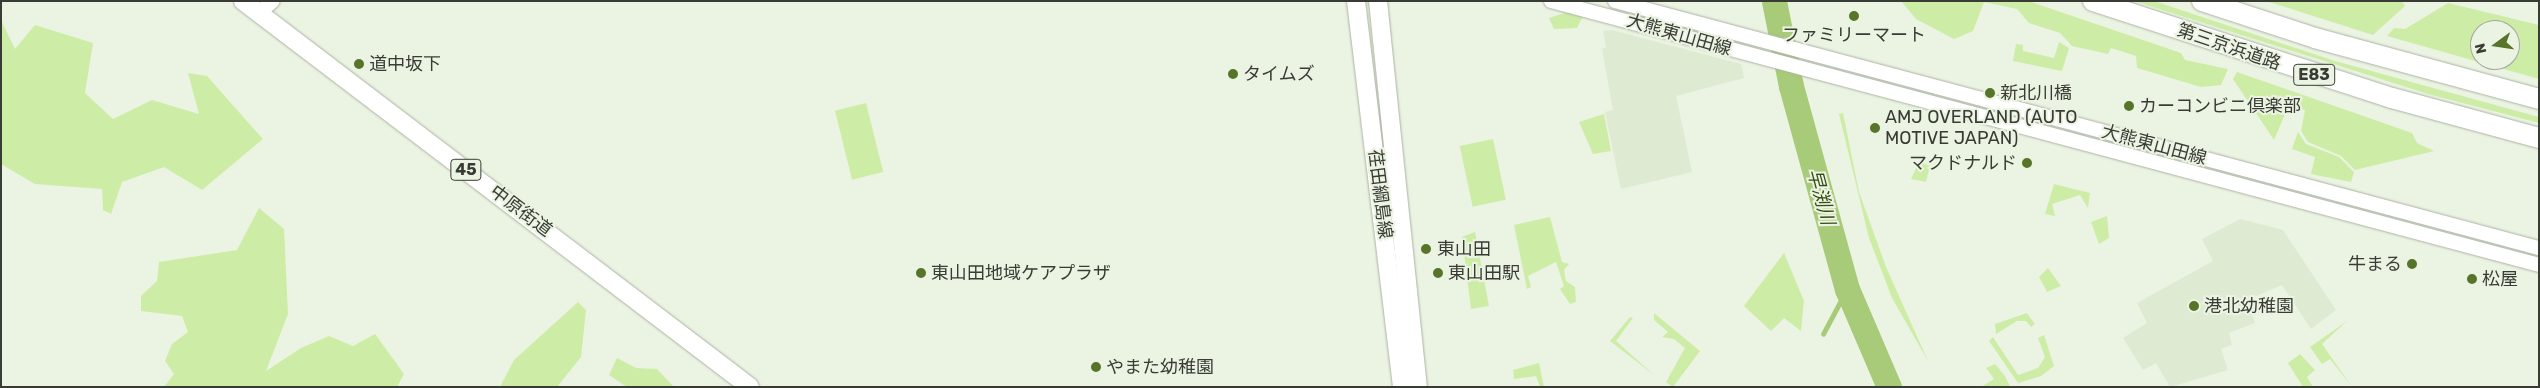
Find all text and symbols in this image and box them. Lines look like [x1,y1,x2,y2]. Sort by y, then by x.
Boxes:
street label: 大熊東山田線 [1624,10,1734,60]
marker: ファミリーマート [1848,10,1860,22]
street label: 第三京浜道路 [2174,19,2284,75]
north arrow [2470,20,2520,70]
place label: ファミリーマート [1782,24,1926,46]
text: N [2471,42,2490,55]
place label: 道中坂下 [369,53,441,75]
marker: 道中坂下 [353,58,365,70]
road number: E83 [2293,62,2335,88]
place label: タイムズ [1243,63,1315,85]
marker: タイムズ [1227,68,1239,80]
place label: 新北川橋 [2000,82,2072,104]
marker: 新北川橋 [1984,87,1996,99]
place label: カーコンビニ倶楽部 [2139,95,2301,117]
marker: カーコンビニ倶楽部 [2123,100,2135,112]
place label: AMJ OVERLAND (AUTO MOTIVE JAPAN) [1885,107,2077,150]
street label: 大熊東山田線 [2099,121,2209,169]
marker: AMJ OVERLAND (AUTO MOTIVE JAPAN) [1869,122,1881,134]
street label: 荏田綱島線 [1364,148,1396,240]
place label: マクドナルド [1909,152,2017,174]
road number: 45 [450,156,482,184]
marker: マクドナルド [2021,157,2033,169]
water label: 早渕川 [1803,167,1839,227]
street label: 中原街道 [486,181,556,241]
place label: 東山田 [1437,238,1491,260]
marker: 東山田 [1419,242,1433,256]
place label: 牛まる [2348,253,2402,275]
marker: 牛まる [2406,258,2418,270]
place label: 東山田地域ケアプラザ [931,262,1111,284]
place label: 東山田駅 [1448,262,1520,284]
marker: 東山田地域ケアプラザ [915,267,927,279]
marker: 東山田駅 [1432,267,1444,279]
place label: 松屋 [2482,268,2518,290]
marker: 松屋 [2466,273,2478,285]
place label: 港北幼稚園 [2204,295,2294,317]
marker: 港北幼稚園 [2188,300,2200,312]
place label: やまた幼稚園 [1106,356,1214,378]
marker: やまた幼稚園 [1090,361,1102,373]

